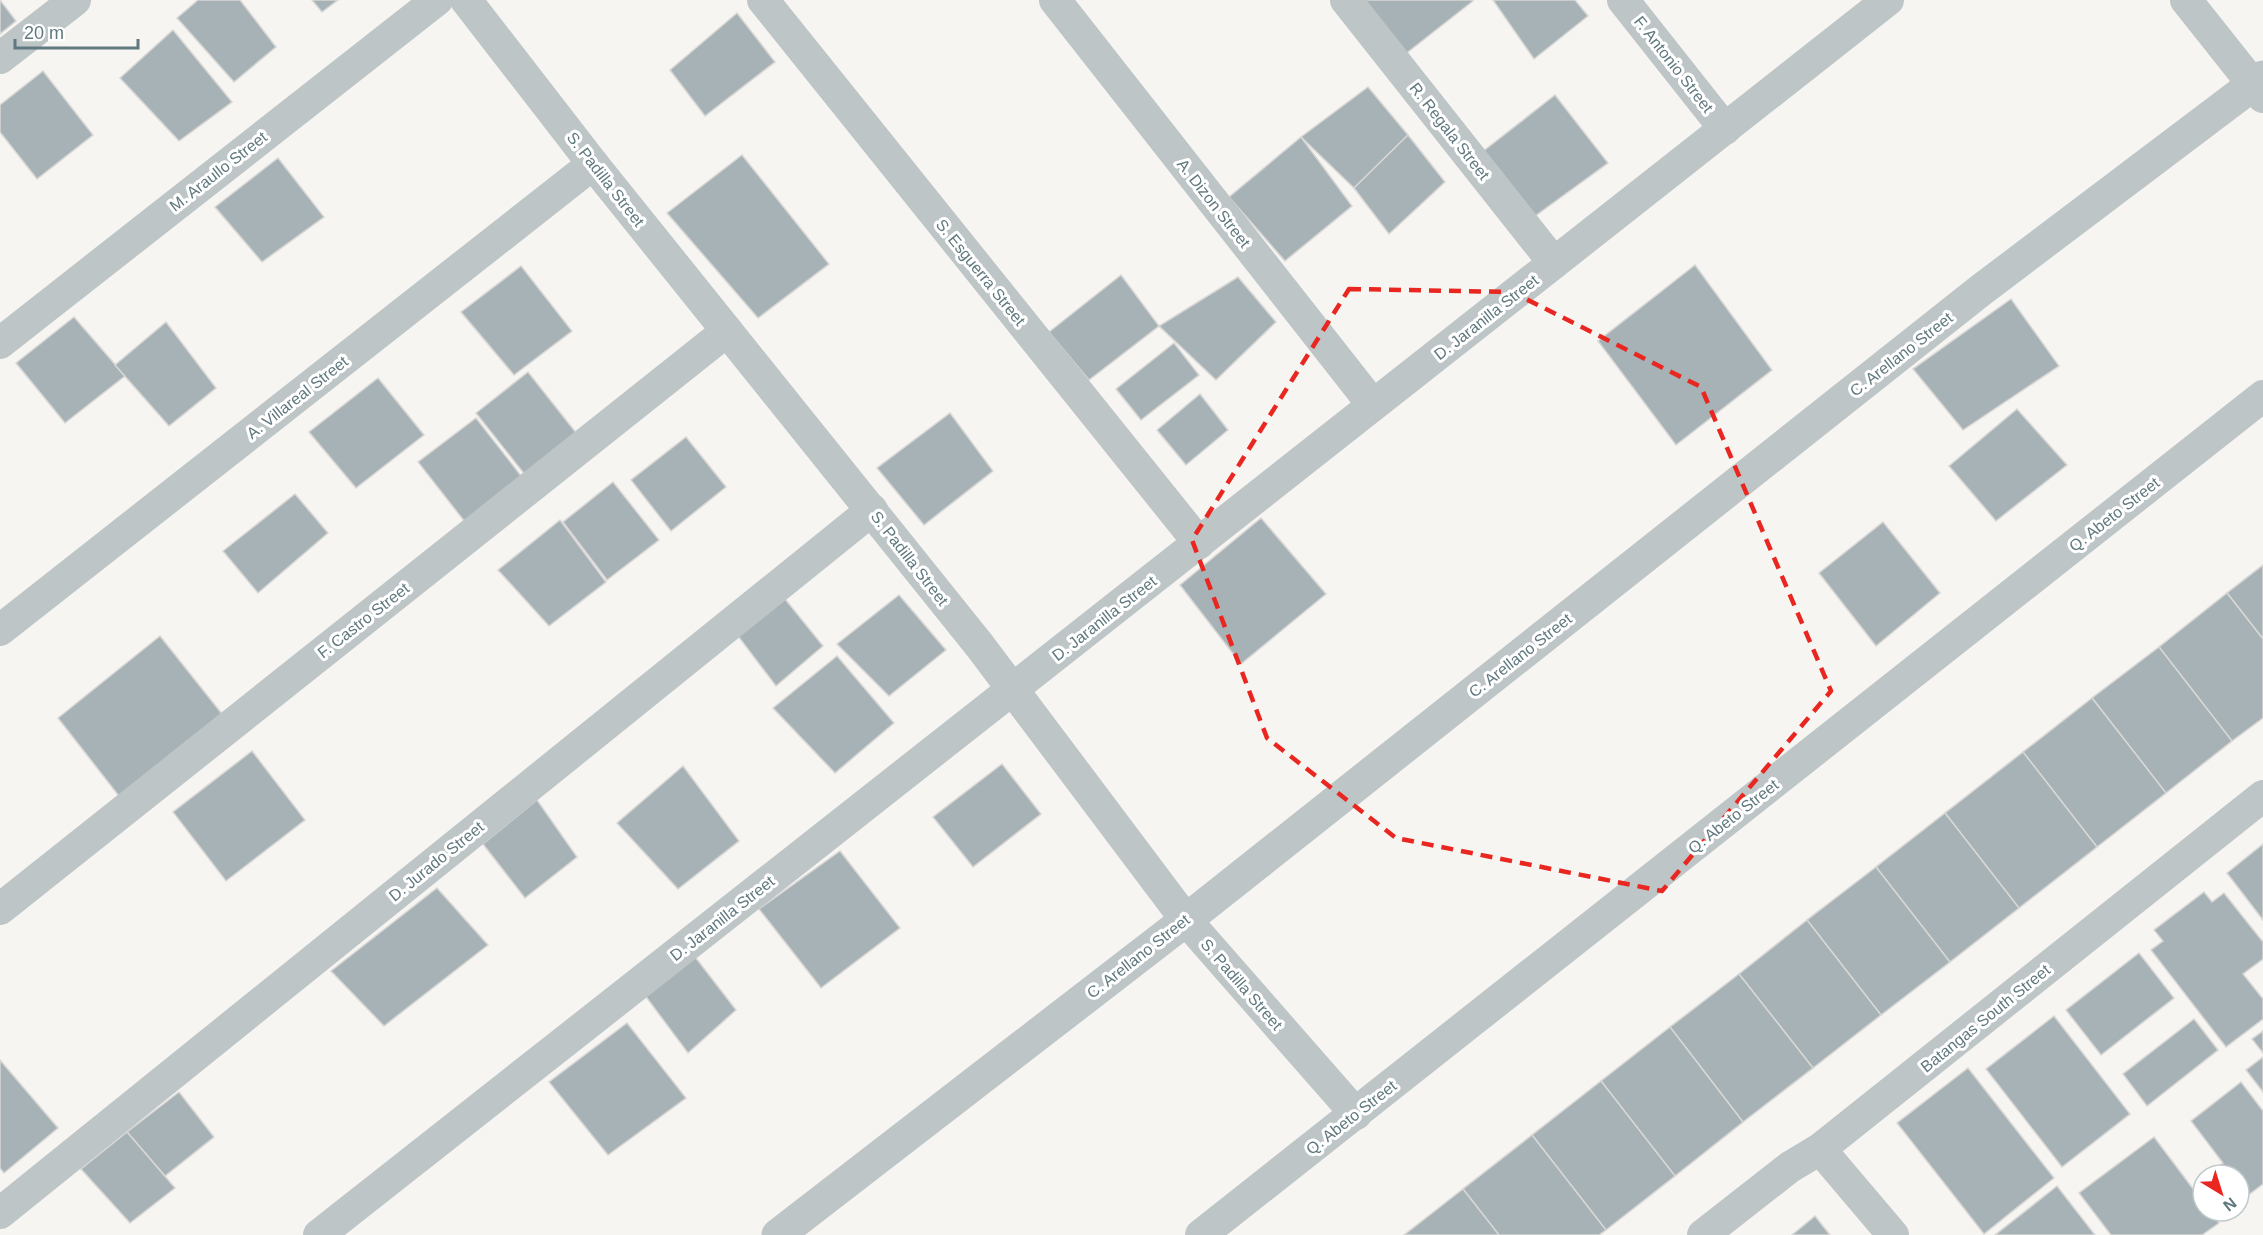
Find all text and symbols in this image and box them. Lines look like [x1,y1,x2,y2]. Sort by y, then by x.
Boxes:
scale bar [15,12,138,50]
street label: F. Antonio Street [1631,13,1717,116]
text: 20 m [24,23,64,43]
street label: R. Regala Street [1406,79,1493,184]
street label: M. Araullo Street [166,128,271,215]
street label: S. Padilla Street [564,129,648,230]
street label: A. Dizon Street [1174,156,1254,251]
street label: S. Esguerra Street [933,216,1029,329]
street label: D. Jaranilla Street [1431,271,1542,363]
street label: C. Arellano Street [1847,309,1956,400]
street label: A. Villareal Street [243,352,352,442]
street label: Q. Abeto Street [2066,474,2163,555]
street label: S. Padilla Street [868,508,952,609]
street label: D. Jaranilla Street [1049,572,1160,664]
street label: F. Castro Street [314,579,413,661]
street label: C. Arellano Street [1466,610,1575,701]
street label: Q. Abeto Street [1685,776,1782,857]
street label: D. Jurado Street [386,818,487,905]
street label: D. Jaranilla Street [667,872,778,964]
street label: C. Arellano Street [1084,911,1193,1002]
street label: S. Padilla Street [1198,935,1286,1034]
street label: Batangas South Street [1917,961,2054,1076]
street label: Q. Abeto Street [1303,1077,1400,1158]
north arrow [2191,1163,2251,1223]
text: N [2220,1194,2240,1215]

